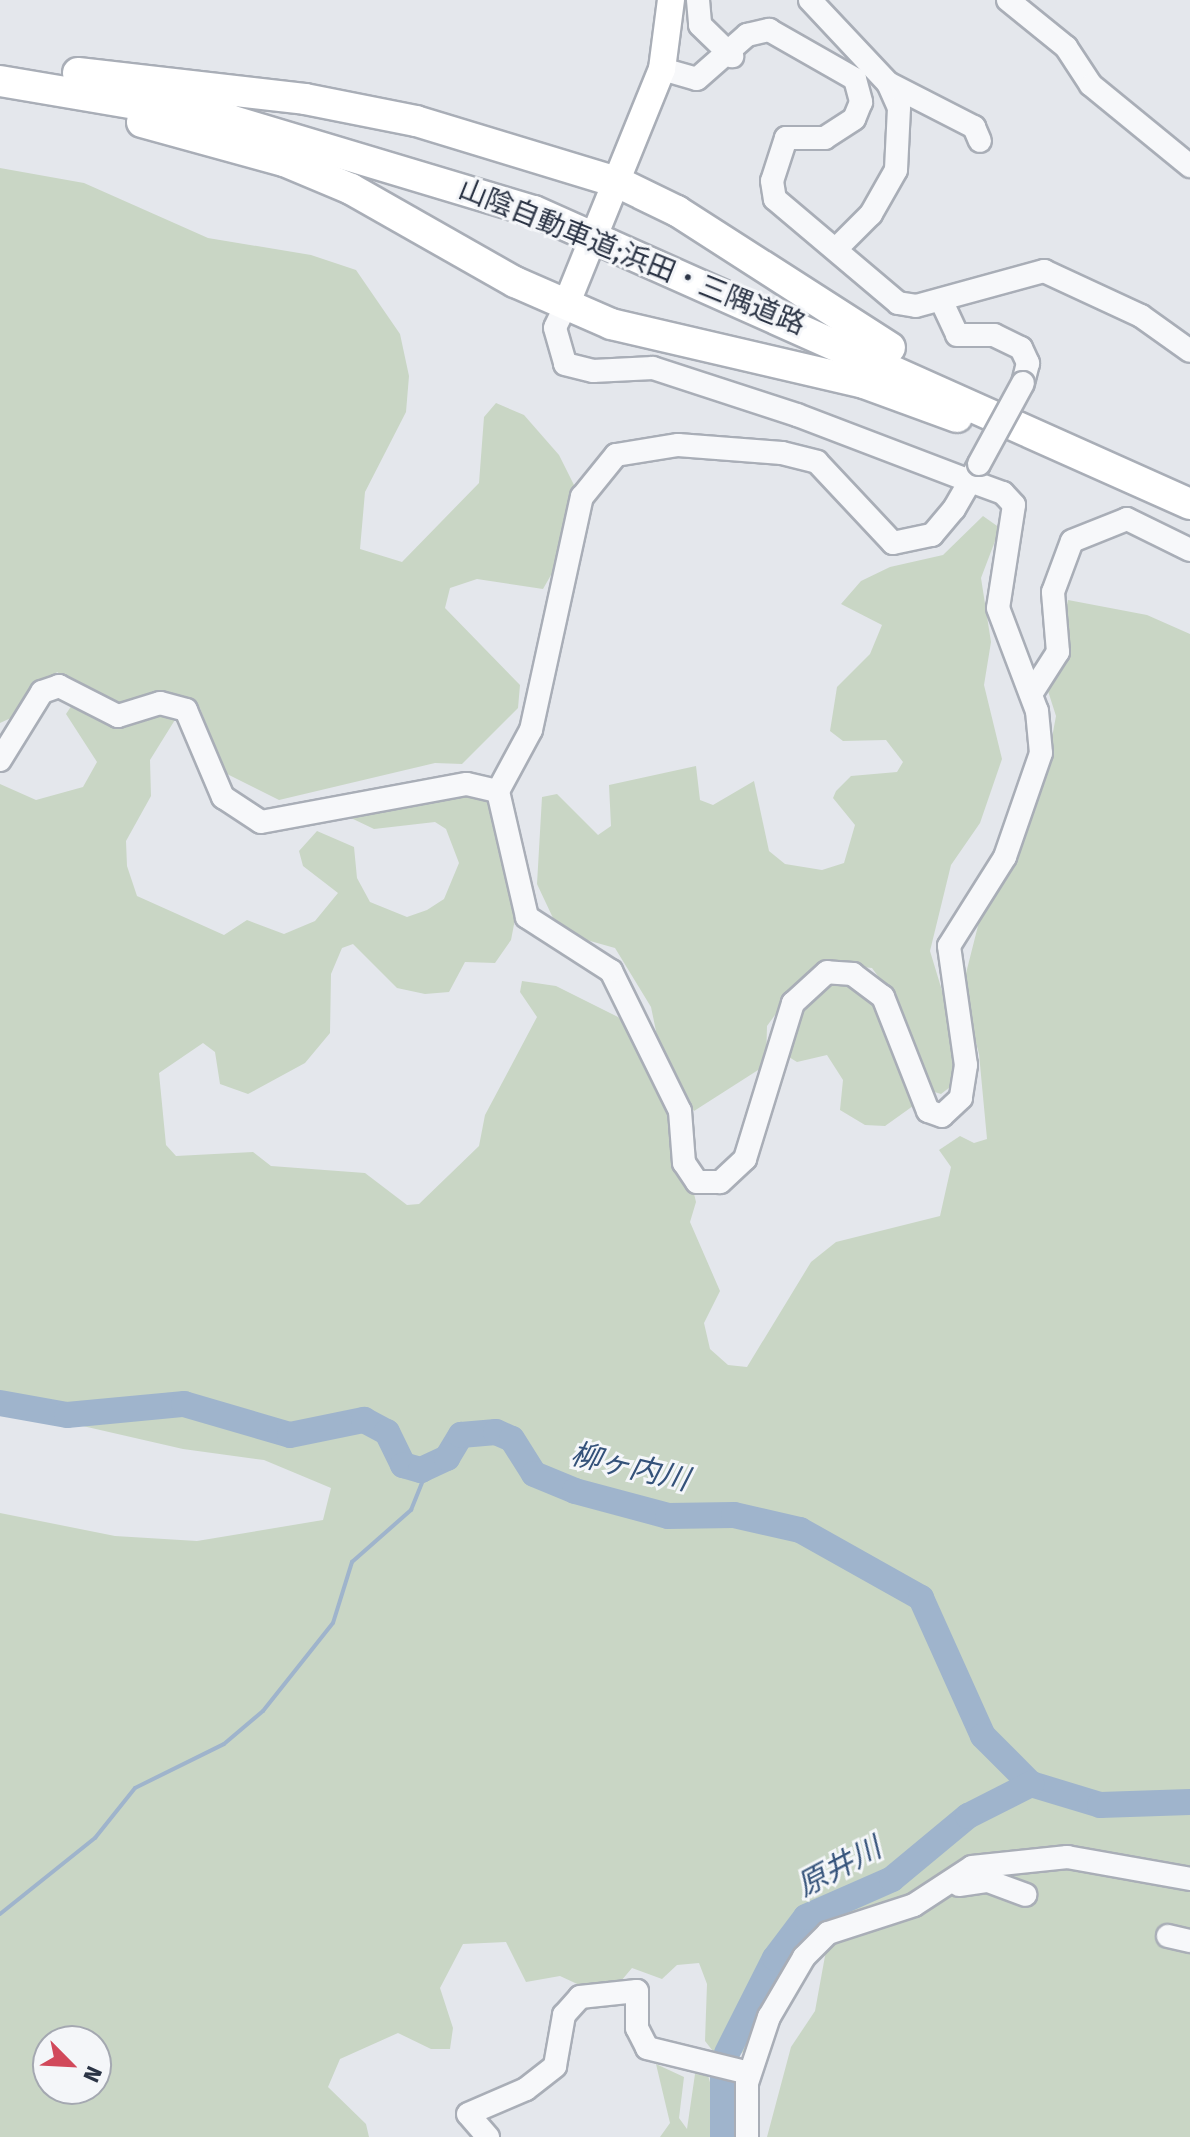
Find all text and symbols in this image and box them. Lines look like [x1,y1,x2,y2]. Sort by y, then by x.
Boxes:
street label: 山陰自動車道;浜田・三隅道路 [454,172,810,342]
water label: 柳ヶ内川 [567,1436,693,1498]
water label: 原井川 [791,1830,887,1904]
north arrow [32,2025,112,2105]
text: N [77,2062,108,2086]

